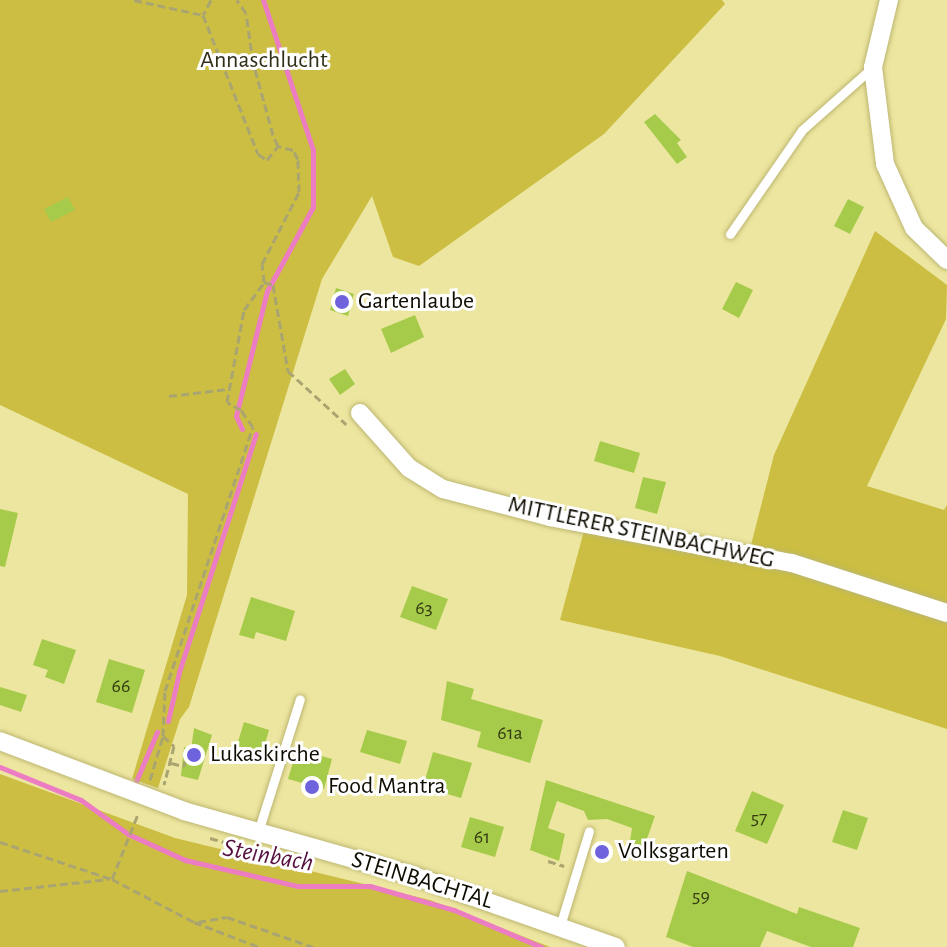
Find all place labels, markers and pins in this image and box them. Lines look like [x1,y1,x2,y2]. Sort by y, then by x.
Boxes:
place label: Gartenlaube [358,288,474,316]
marker: Gartenlaube [333,293,351,311]
place label: Lukaskirche [210,741,320,769]
marker: Lukaskirche [185,746,203,764]
place label: Food Mantra [328,773,446,801]
marker: Food Mantra [303,778,321,796]
place label: Volksgarten [618,838,729,866]
marker: Volksgarten [593,843,611,861]

